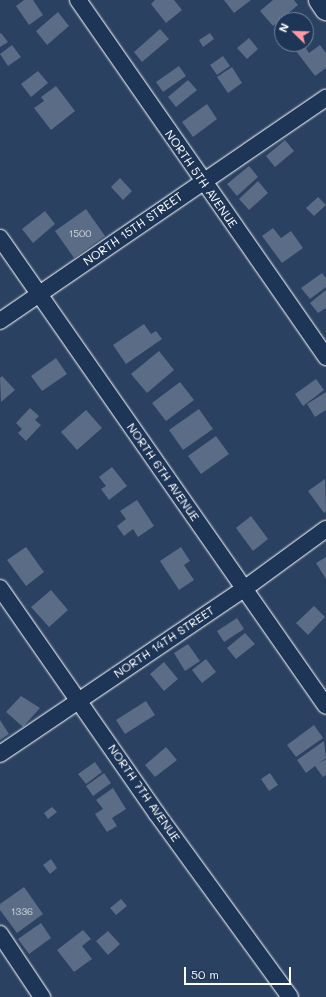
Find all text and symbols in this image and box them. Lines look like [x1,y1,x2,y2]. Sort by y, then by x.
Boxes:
north arrow [274,12,314,52]
text: N [275,21,292,34]
street label: NORTH 5TH AVENUE [162,127,240,231]
street label: NORTH 15TH STREET [80,189,186,269]
house number: 1500 [69,228,91,240]
street label: NORTH 6TH AVENUE [124,420,202,524]
street label: NORTH 14TH STREET [111,603,217,681]
street label: NORTH 7TH AVENUE [105,741,183,845]
house number: 1336 [11,906,33,918]
scale bar [186,959,293,985]
text: 50 m [191,966,219,982]

